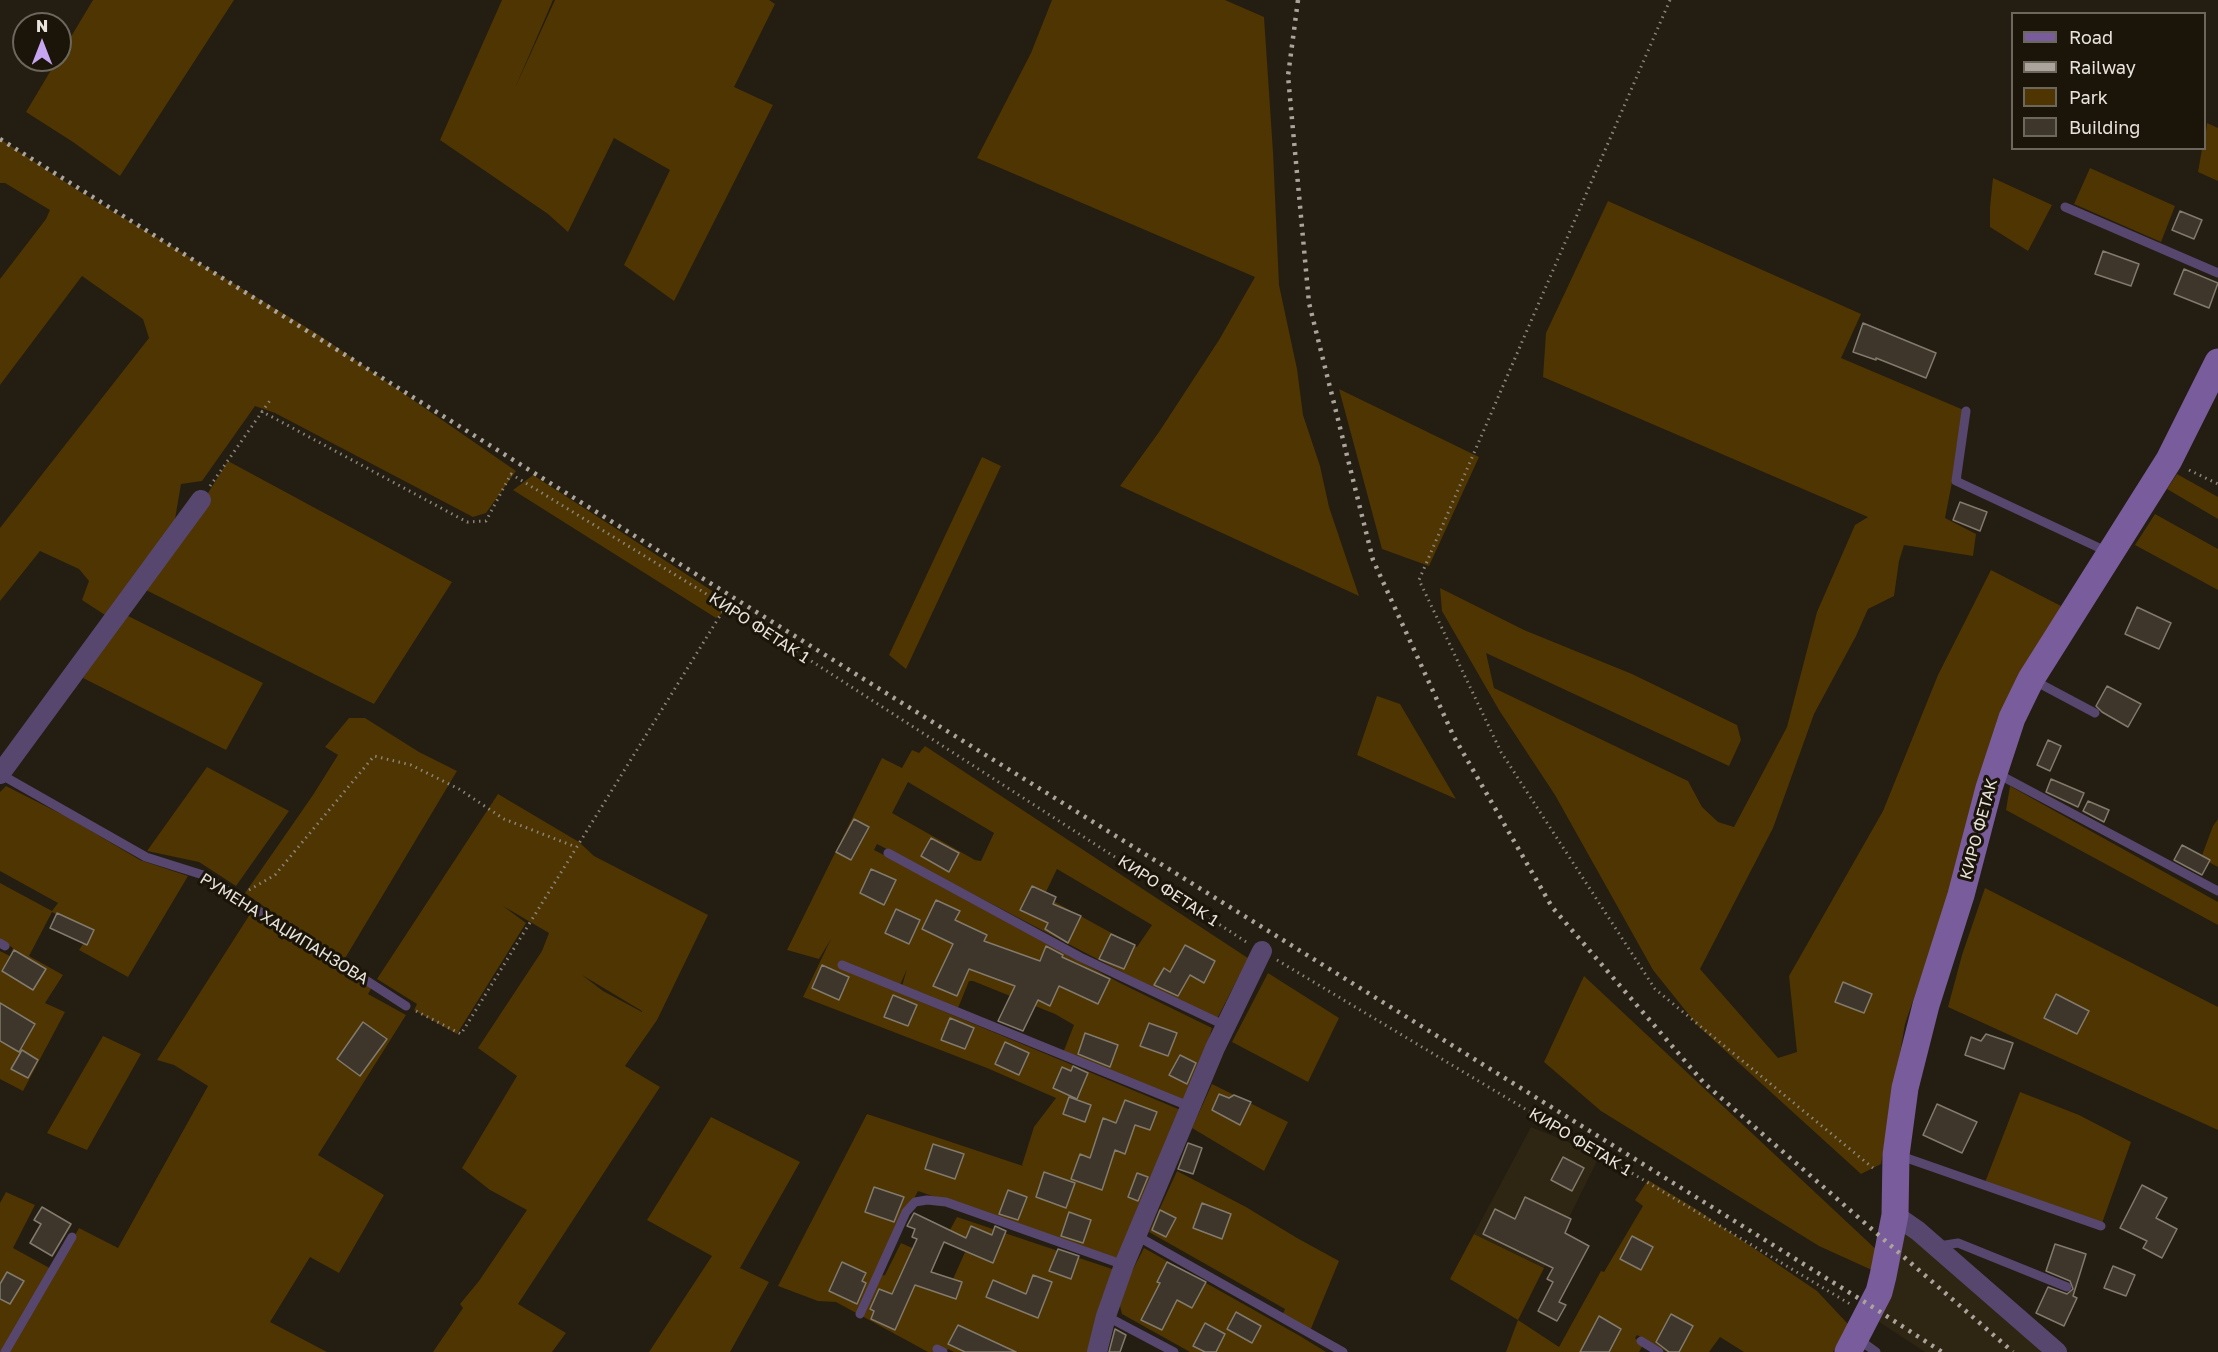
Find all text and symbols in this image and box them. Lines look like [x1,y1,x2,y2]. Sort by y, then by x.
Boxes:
north arrow [12,12,72,72]
legend [2011,12,2206,150]
text: N [36,16,48,36]
text: Road [2069,26,2113,48]
text: Railway [2069,56,2136,78]
text: Park [2069,86,2108,108]
text: Building [2069,116,2140,138]
street label: КИРО ФЕТАК 1 [705,588,813,668]
street label: КИРО ФЕТАК [1956,776,2002,882]
street label: КИРО ФЕТАК 1 [1114,851,1222,931]
street label: РУМЕНА ХАЏИПАНЗОВА [196,869,372,989]
street label: КИРО ФЕТАК 1 [1525,1104,1635,1180]

